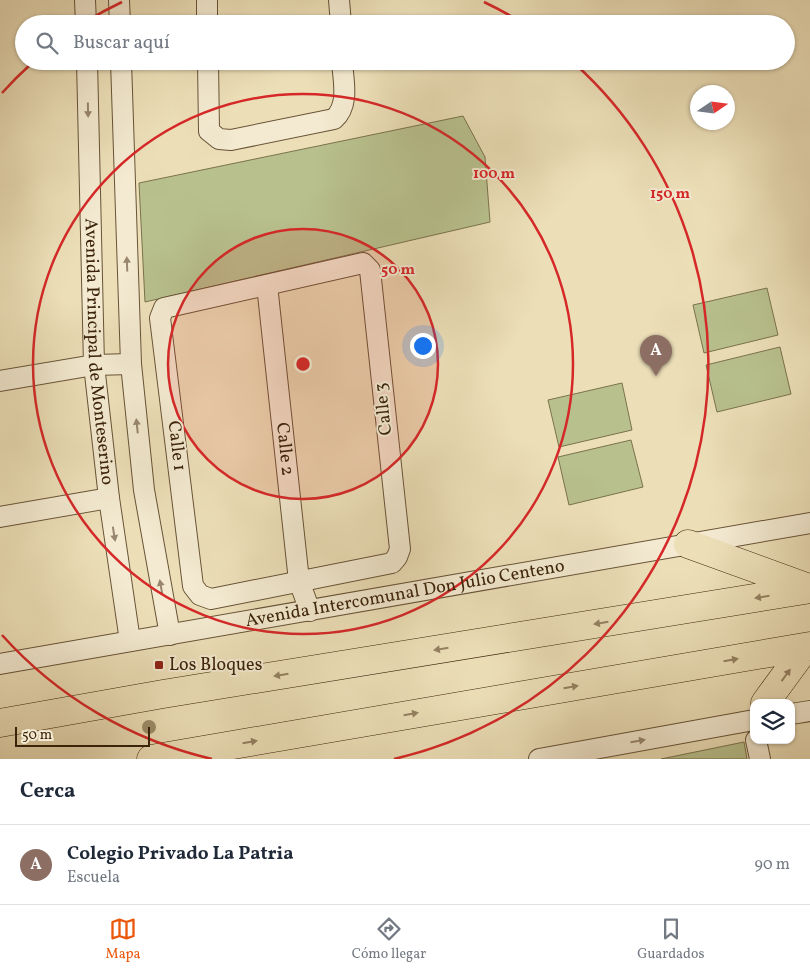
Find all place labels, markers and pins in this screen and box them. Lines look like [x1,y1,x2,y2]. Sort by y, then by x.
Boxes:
pin: A [640,335,672,376]
centre of rings [294,355,312,373]
place label: Los Bloques [169,653,262,678]
marker: Los Bloques [153,659,165,671]

